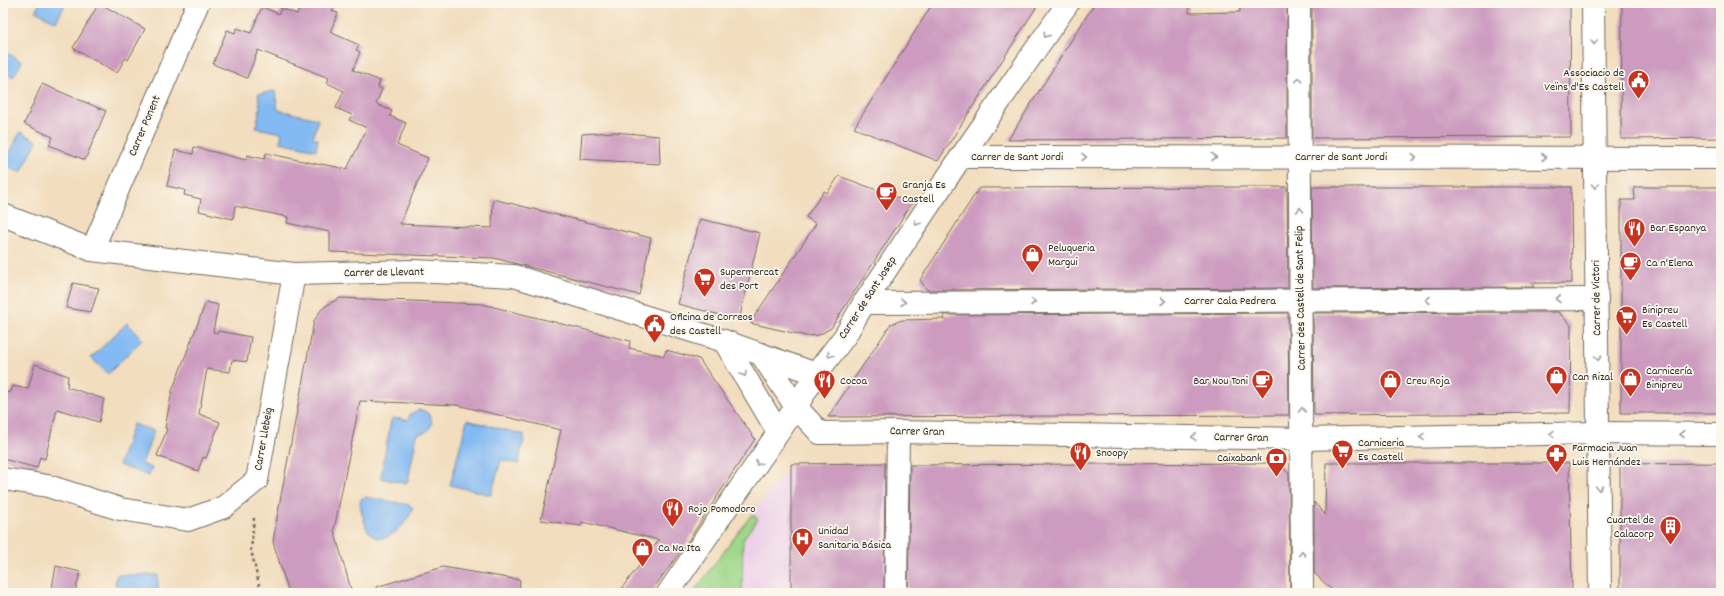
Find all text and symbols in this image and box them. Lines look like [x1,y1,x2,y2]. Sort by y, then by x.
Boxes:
one-way arrow [1043,31,1051,38]
one-way arrow [1590,39,1598,45]
place label: Associacio de Veïns d'Es Castell [1544,65,1624,96]
public building icon: Associacio de Veïns d'Es Castell [1626,67,1652,100]
one-way arrow [1295,77,1303,83]
street label: Carrer Ponent [125,92,166,159]
street label: Carrer de Sant Jordi [971,149,1063,166]
street label: Carrer de Sant Jordi [1295,149,1387,166]
one-way arrow [1081,153,1087,161]
one-way arrow [1211,153,1217,161]
one-way arrow [1411,153,1417,161]
one-way arrow [1541,153,1547,161]
place label: Granja Es Castell [902,177,946,208]
cafe icon: Granja Es Castell [874,179,900,212]
one-way arrow [1591,183,1599,189]
one-way arrow [1296,207,1304,213]
restaurant icon: Bar Espanya [1622,215,1648,248]
one-way arrow [914,219,922,226]
place label: Bar Espanya [1650,220,1707,237]
street label: Carrer des Castell de Sant Felip [1291,225,1311,371]
place label: Peluqueria Margui [1048,240,1095,271]
shop icon: Peluqueria Margui [1019,242,1045,275]
cafe icon: Ca n'Elena [1617,250,1643,283]
street label: Carrer de Sant Josep [835,253,901,343]
place label: Ca n'Elena [1646,255,1693,272]
street label: Carrer de Victori [1588,260,1606,336]
street label: Carrer de Llevant [344,264,425,282]
place label: Supermercat des Port [720,264,779,295]
supermarket icon: Supermercat des Port [691,266,717,299]
street label: Carrer Cala Pedrera [1184,293,1276,310]
one-way arrow [1555,295,1561,303]
one-way arrow [1425,296,1431,304]
one-way arrow [1160,297,1166,305]
one-way arrow [900,298,906,306]
one-way arrow [1030,298,1036,306]
place label: Binipreu Es Castell [1642,302,1687,333]
supermarket icon: Binipreu Es Castell [1614,304,1640,337]
place label: Oficina de Correos des Castell [670,309,753,340]
public building icon: Oficina de Correos des Castell [641,311,667,344]
one-way arrow [827,351,835,358]
one-way arrow [1594,355,1602,361]
place label: Carnicería Binipreu [1646,363,1693,394]
shop icon: Can Rizal [1543,364,1569,397]
shop icon: Carnicería Binipreu [1617,365,1643,398]
restaurant icon: Cocoa [812,368,838,401]
cafe icon: Bar Nou Toni [1250,368,1276,401]
shop icon: Creu Roja [1377,368,1403,401]
place label: Can Rizal [1572,369,1613,386]
one-way arrow [739,370,746,377]
place label: Cocoa [840,373,867,390]
place label: Bar Nou Toni [1193,373,1248,390]
place label: Creu Roja [1406,373,1450,390]
street label: Carrer Llebeig [250,406,278,472]
one-way arrow [1298,407,1306,413]
street label: Carrer Gran [890,423,945,441]
street label: Carrer Gran [1214,429,1269,447]
one-way arrow [1679,429,1685,438]
one-way arrow [1549,430,1555,438]
one-way arrow [1191,433,1197,441]
one-way arrow [1419,433,1425,441]
place label: Carniceria Es Castell [1358,435,1405,466]
supermarket icon: Carniceria Es Castell [1330,437,1356,470]
restaurant icon: Snoopy [1067,440,1093,473]
place label: Farmacia Juan Luis Hernández [1572,440,1641,471]
pharmacy icon: Farmacia Juan Luis Hernández [1544,442,1570,475]
place label: Snoopy [1096,445,1129,462]
bank icon: Caixabank [1264,445,1290,478]
place label: Caixabank [1217,450,1262,467]
one-way arrow [755,459,763,466]
one-way arrow [1595,485,1603,491]
restaurant icon: Rojo Pomodoro [660,496,686,529]
place label: Rojo Pomodoro [688,501,756,518]
place label: Cuartel de Calacorp [1607,512,1654,543]
building icon: Cuartel de Calacorp [1657,514,1683,547]
place label: Unidad Sanitaria Básica [818,523,891,554]
hospital icon: Unidad Sanitaria Básica [790,525,816,558]
shop icon: Ca Na Ita [629,535,655,568]
place label: Ca Na Ita [658,540,701,557]
one-way arrow [1298,551,1306,557]

